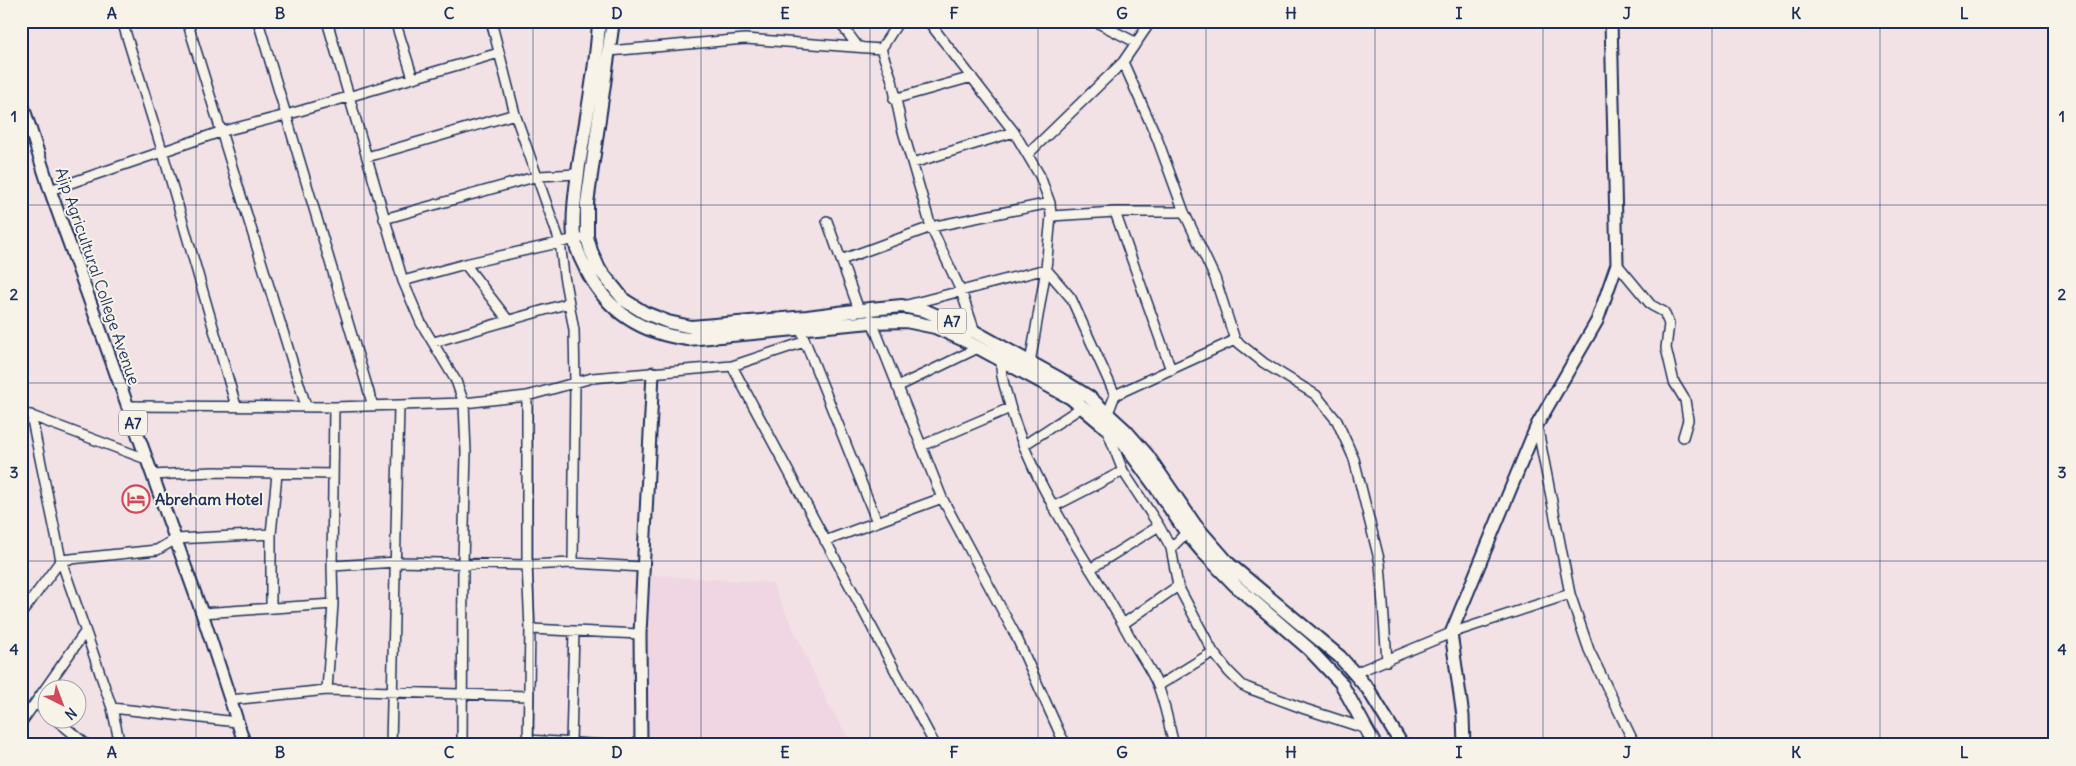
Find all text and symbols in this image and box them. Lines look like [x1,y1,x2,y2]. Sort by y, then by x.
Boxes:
text: A [107,3,117,23]
text: B [275,3,286,23]
text: C [444,3,455,23]
text: D [611,3,623,23]
text: E [780,3,790,23]
text: F [949,3,959,23]
text: G [1116,3,1128,23]
text: H [1285,3,1297,23]
text: I [1456,3,1463,23]
text: J [1623,3,1632,23]
text: K [1791,3,1801,23]
text: L [1960,3,1969,23]
text: 1 [11,106,17,126]
text: 1 [2059,106,2065,126]
street label: Ajip Agricultural College Avenue [51,165,145,387]
text: 2 [10,284,19,304]
text: 2 [2058,284,2067,304]
road number: A7 [938,308,966,334]
road number: A7 [119,410,147,436]
text: 3 [9,462,19,482]
text: 3 [2057,462,2067,482]
hotel icon: Abreham Hotel [121,484,151,514]
place label: Abreham Hotel [155,489,263,509]
text: 4 [9,639,19,659]
text: 4 [2057,639,2067,659]
north arrow [38,678,88,728]
text: N [61,704,80,724]
text: A [107,742,117,762]
text: B [275,742,286,762]
text: C [444,742,455,762]
text: D [611,742,623,762]
text: E [780,742,790,762]
text: F [949,742,959,762]
text: G [1116,742,1128,762]
text: H [1285,742,1297,762]
text: I [1456,742,1463,762]
text: J [1623,742,1632,762]
text: K [1791,742,1801,762]
text: L [1960,742,1969,762]

